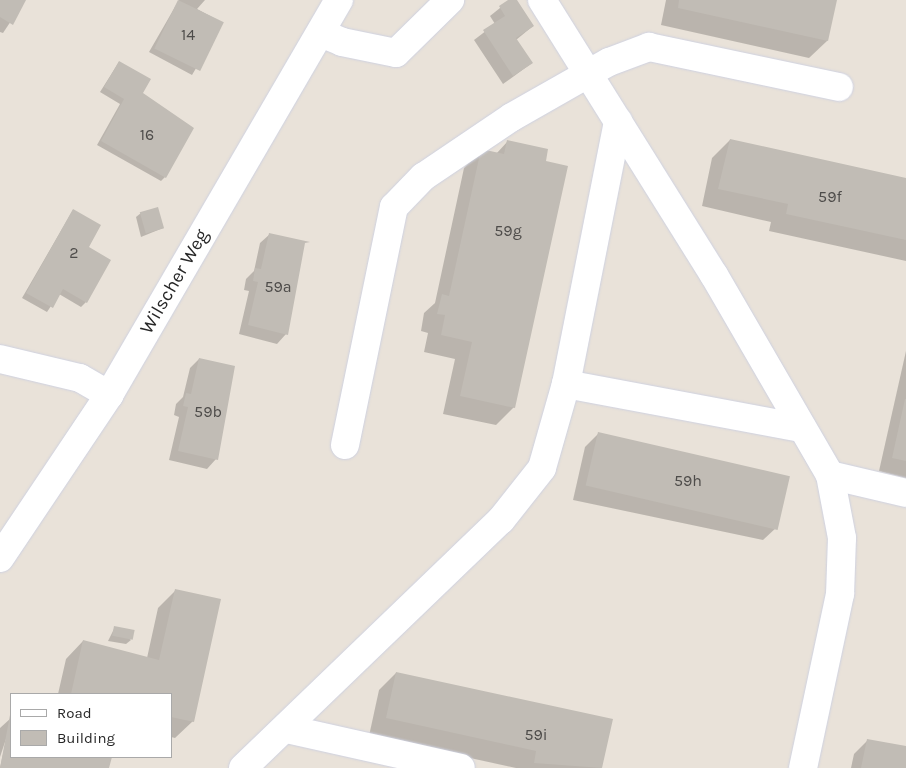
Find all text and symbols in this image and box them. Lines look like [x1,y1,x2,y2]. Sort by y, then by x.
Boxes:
house number: 14 [181,25,195,45]
house number: 16 [140,125,154,145]
house number: 59f [818,187,842,207]
house number: 59g [494,221,522,241]
street label: Wilscher Weg [136,226,214,338]
house number: 2 [69,243,79,263]
house number: 59a [264,277,292,297]
house number: 59b [194,402,222,422]
house number: 59h [674,471,702,491]
legend [10,693,172,758]
text: Road [57,704,92,722]
house number: 59i [524,725,548,745]
text: Building [57,729,115,747]

